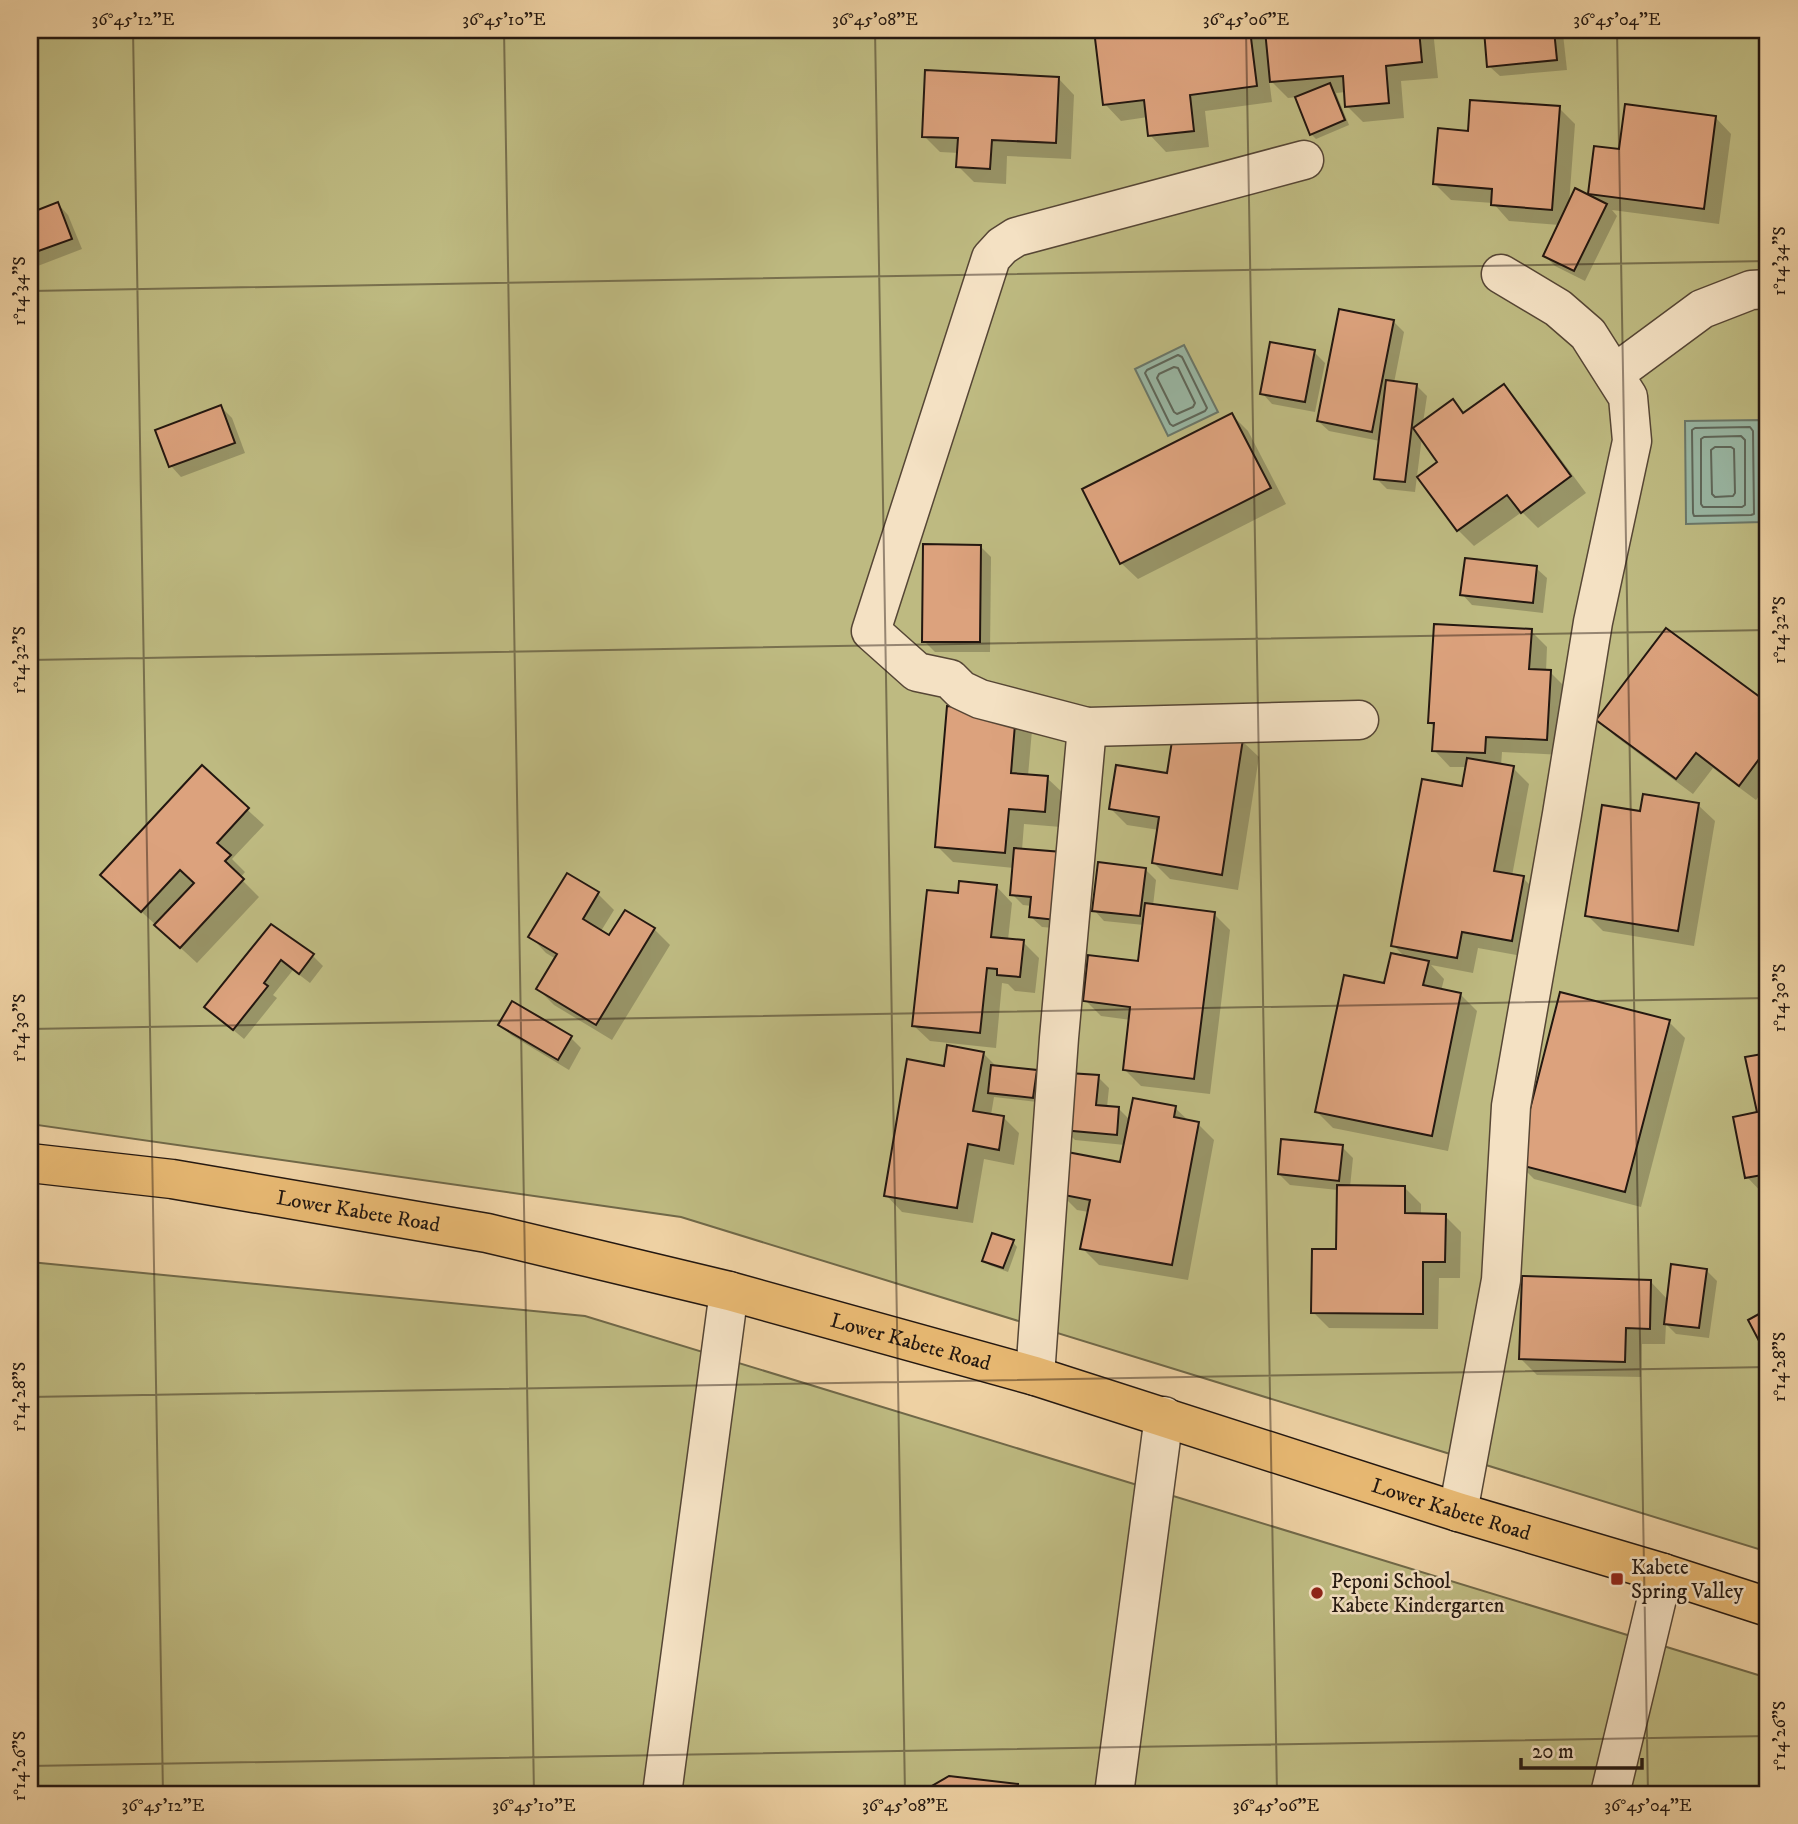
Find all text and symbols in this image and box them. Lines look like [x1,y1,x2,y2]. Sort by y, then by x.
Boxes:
text: 36°45'12"E [92,9,175,31]
text: 36°45'10"E [462,9,546,31]
text: 36°45'08"E [832,9,918,31]
text: 36°45'06"E [1203,9,1289,31]
text: 36°45'04"E [1573,9,1661,31]
text: 1°14'34"S [1769,226,1791,296]
text: 1°14'34"S [9,256,31,326]
text: 1°14'32"S [1769,596,1791,664]
text: 1°14'32"S [9,626,31,694]
text: 1°14'30"S [1769,964,1791,1032]
text: 1°14'30"S [9,994,31,1062]
street label: Lower Kabete Road [274,1185,442,1239]
street label: Lower Kabete Road [827,1308,994,1377]
text: 1°14'28"S [1769,1332,1791,1402]
text: 1°14'28"S [9,1362,31,1432]
street label: Lower Kabete Road [1368,1473,1534,1547]
place label: Kabete Spring Valley [1631,1555,1745,1605]
place label: Peponi School Kabete Kindergarten [1331,1569,1505,1619]
marker: Kabete Spring Valley [1609,1571,1625,1587]
marker: Peponi School Kabete Kindergarten [1309,1585,1325,1601]
text: 1°14'26"S [1769,1701,1791,1771]
scale bar [1521,1726,1642,1770]
text: 1°14'26"S [9,1731,31,1801]
text: 20 m [1532,1739,1574,1765]
text: 36°45'12"E [122,1795,205,1817]
text: 36°45'10"E [492,1795,576,1817]
text: 36°45'08"E [862,1795,948,1817]
text: 36°45'06"E [1233,1795,1319,1817]
text: 36°45'04"E [1604,1795,1692,1817]

